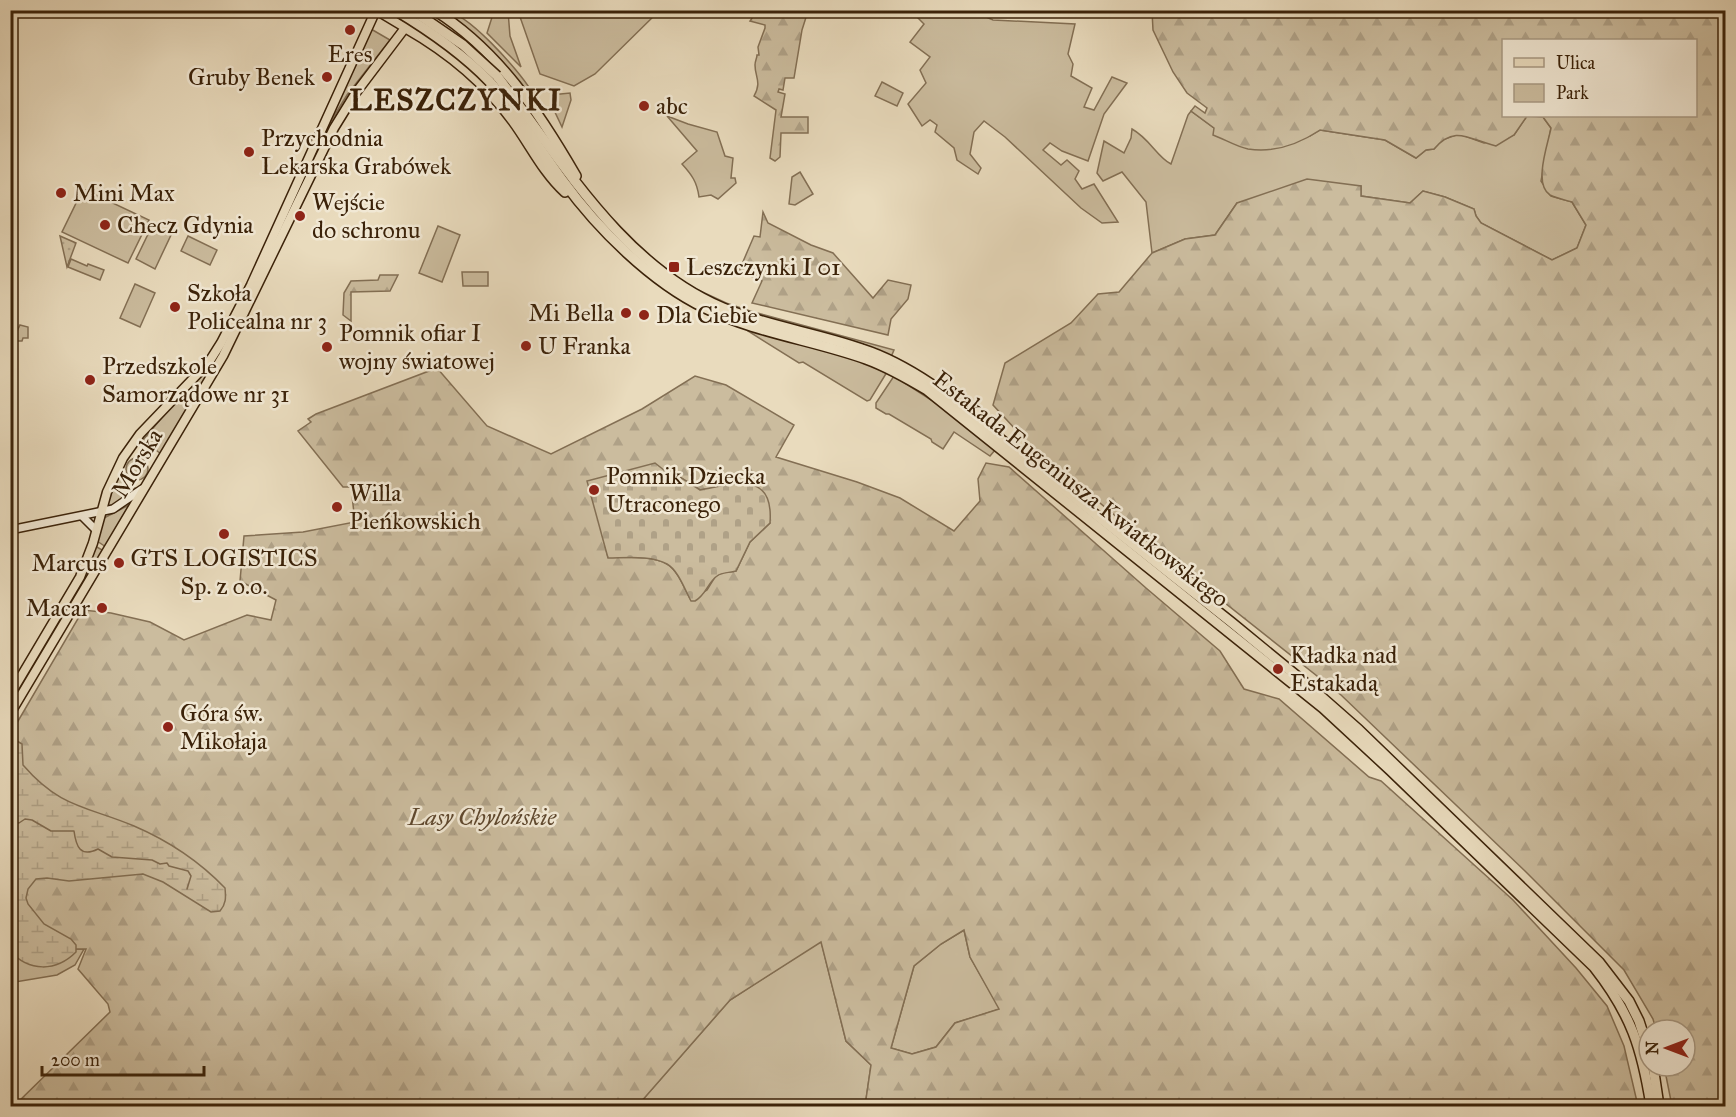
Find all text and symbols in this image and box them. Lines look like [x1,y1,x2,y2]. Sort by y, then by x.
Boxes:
marker: Eres [343,23,357,37]
place label: Eres [328,39,372,69]
legend [1502,39,1697,117]
text: Ulica [1556,52,1596,74]
place label: Gruby Benek [188,62,316,92]
marker: Gruby Benek [320,70,334,84]
district label: LESZCZYNKI [350,82,562,118]
text: Park [1556,82,1589,104]
place label: abc [656,91,688,121]
marker: abc [637,99,651,113]
place label: Przychodnia Lekarska Grabówek [261,123,452,181]
marker: Przychodnia Lekarska Grabówek [242,145,256,159]
place label: Mini Max [73,178,175,208]
marker: Mini Max [54,186,68,200]
place label: Wejście do schronu [312,187,421,245]
marker: Wejście do schronu [293,209,307,223]
place label: Checz Gdynia [117,210,254,240]
marker: Checz Gdynia [98,218,112,232]
place label: Leszczynki I 01 [686,252,841,282]
marker: Leszczynki I 01 [667,260,681,274]
place label: Szkoła Policealna nr 3 [187,278,327,336]
place label: Mi Bella [529,298,615,328]
marker: Szkoła Policealna nr 3 [168,300,182,314]
place label: Dla Ciebie [656,300,758,330]
marker: Mi Bella [619,306,633,320]
marker: Dla Ciebie [637,308,651,322]
place label: Pomnik ofiar I wojny światowej [339,318,495,376]
place label: U Franka [538,331,632,361]
marker: U Franka [519,339,533,353]
marker: Pomnik ofiar I wojny światowej [320,340,334,354]
place label: Przedszkole Samorządowe nr 31 [102,351,290,409]
street label: Estakada Eugeniusza Kwiatkowskiego [927,364,1235,614]
marker: Przedszkole Samorządowe nr 31 [83,373,97,387]
street label: Morska [105,422,170,503]
place label: Pomnik Dziecka Utraconego [606,461,766,519]
place label: Willa Pieńkowskich [349,478,481,536]
marker: Pomnik Dziecka Utraconego [587,483,601,497]
marker: Willa Pieńkowskich [330,500,344,514]
marker: GTS LOGISTICS Sp. z o.o. [217,527,231,541]
place label: GTS LOGISTICS Sp. z o.o. [130,543,318,601]
place label: Marcus [32,548,107,578]
marker: Marcus [112,556,126,570]
place label: Macar [26,593,90,623]
marker: Macar [95,601,109,615]
place label: Kładka nad Estakadą [1290,640,1397,698]
marker: Kładka nad Estakadą [1271,662,1285,676]
place label: Góra św. Mikołaja [180,698,268,756]
marker: Góra św. Mikołaja [161,720,175,734]
park label: Lasy Chylońskie [407,802,557,832]
north arrow [1637,1018,1697,1078]
scale bar [42,1039,204,1077]
text: N [1643,1041,1662,1055]
text: 200 m [51,1049,100,1071]

